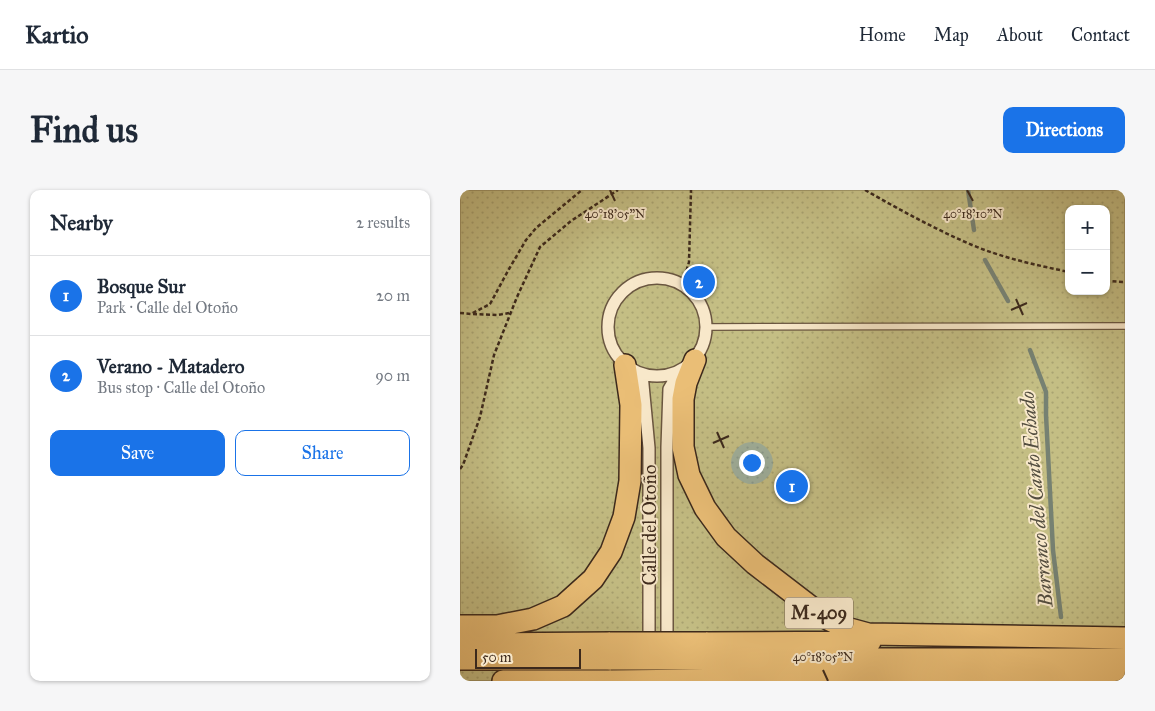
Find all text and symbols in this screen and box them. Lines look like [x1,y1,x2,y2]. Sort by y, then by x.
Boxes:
text: Kartio [25,20,88,50]
text: Home [859,24,906,46]
text: Map [934,24,969,46]
text: About [997,24,1043,46]
text: Contact [1071,24,1130,46]
button: Directions [1003,107,1125,153]
text: Find us [30,109,138,152]
map controls [1065,205,1110,295]
button: + [1065,205,1110,250]
text: 40°18'05"N [585,207,645,221]
text: 40°18'10"N [943,207,1003,221]
text: Nearby [50,210,113,236]
text: 2 results [356,213,410,232]
button: − [1065,250,1110,295]
pin: 2 [683,263,715,301]
text: Bosque Sur [97,275,186,298]
text: 1 [63,286,69,305]
text: 20 m [376,286,410,305]
text: Park · Calle del Otoño [97,298,238,317]
text: Verano - Matadero [97,355,244,378]
text: 2 [62,366,70,385]
text: 90 m [375,366,410,385]
text: Bus stop · Calle del Otoño [97,378,265,397]
water label: Barranco del Canto Echado [1015,390,1057,609]
button: Save [50,430,225,476]
button: Share [235,430,410,476]
your location [739,450,765,476]
street label: Calle del Otoño [638,464,661,585]
pin: 1 [776,467,808,505]
road number: M-409 [785,598,853,628]
scale bar [475,646,581,669]
text: 50 m [482,649,511,666]
text: 40°18'05"N [793,650,853,664]

